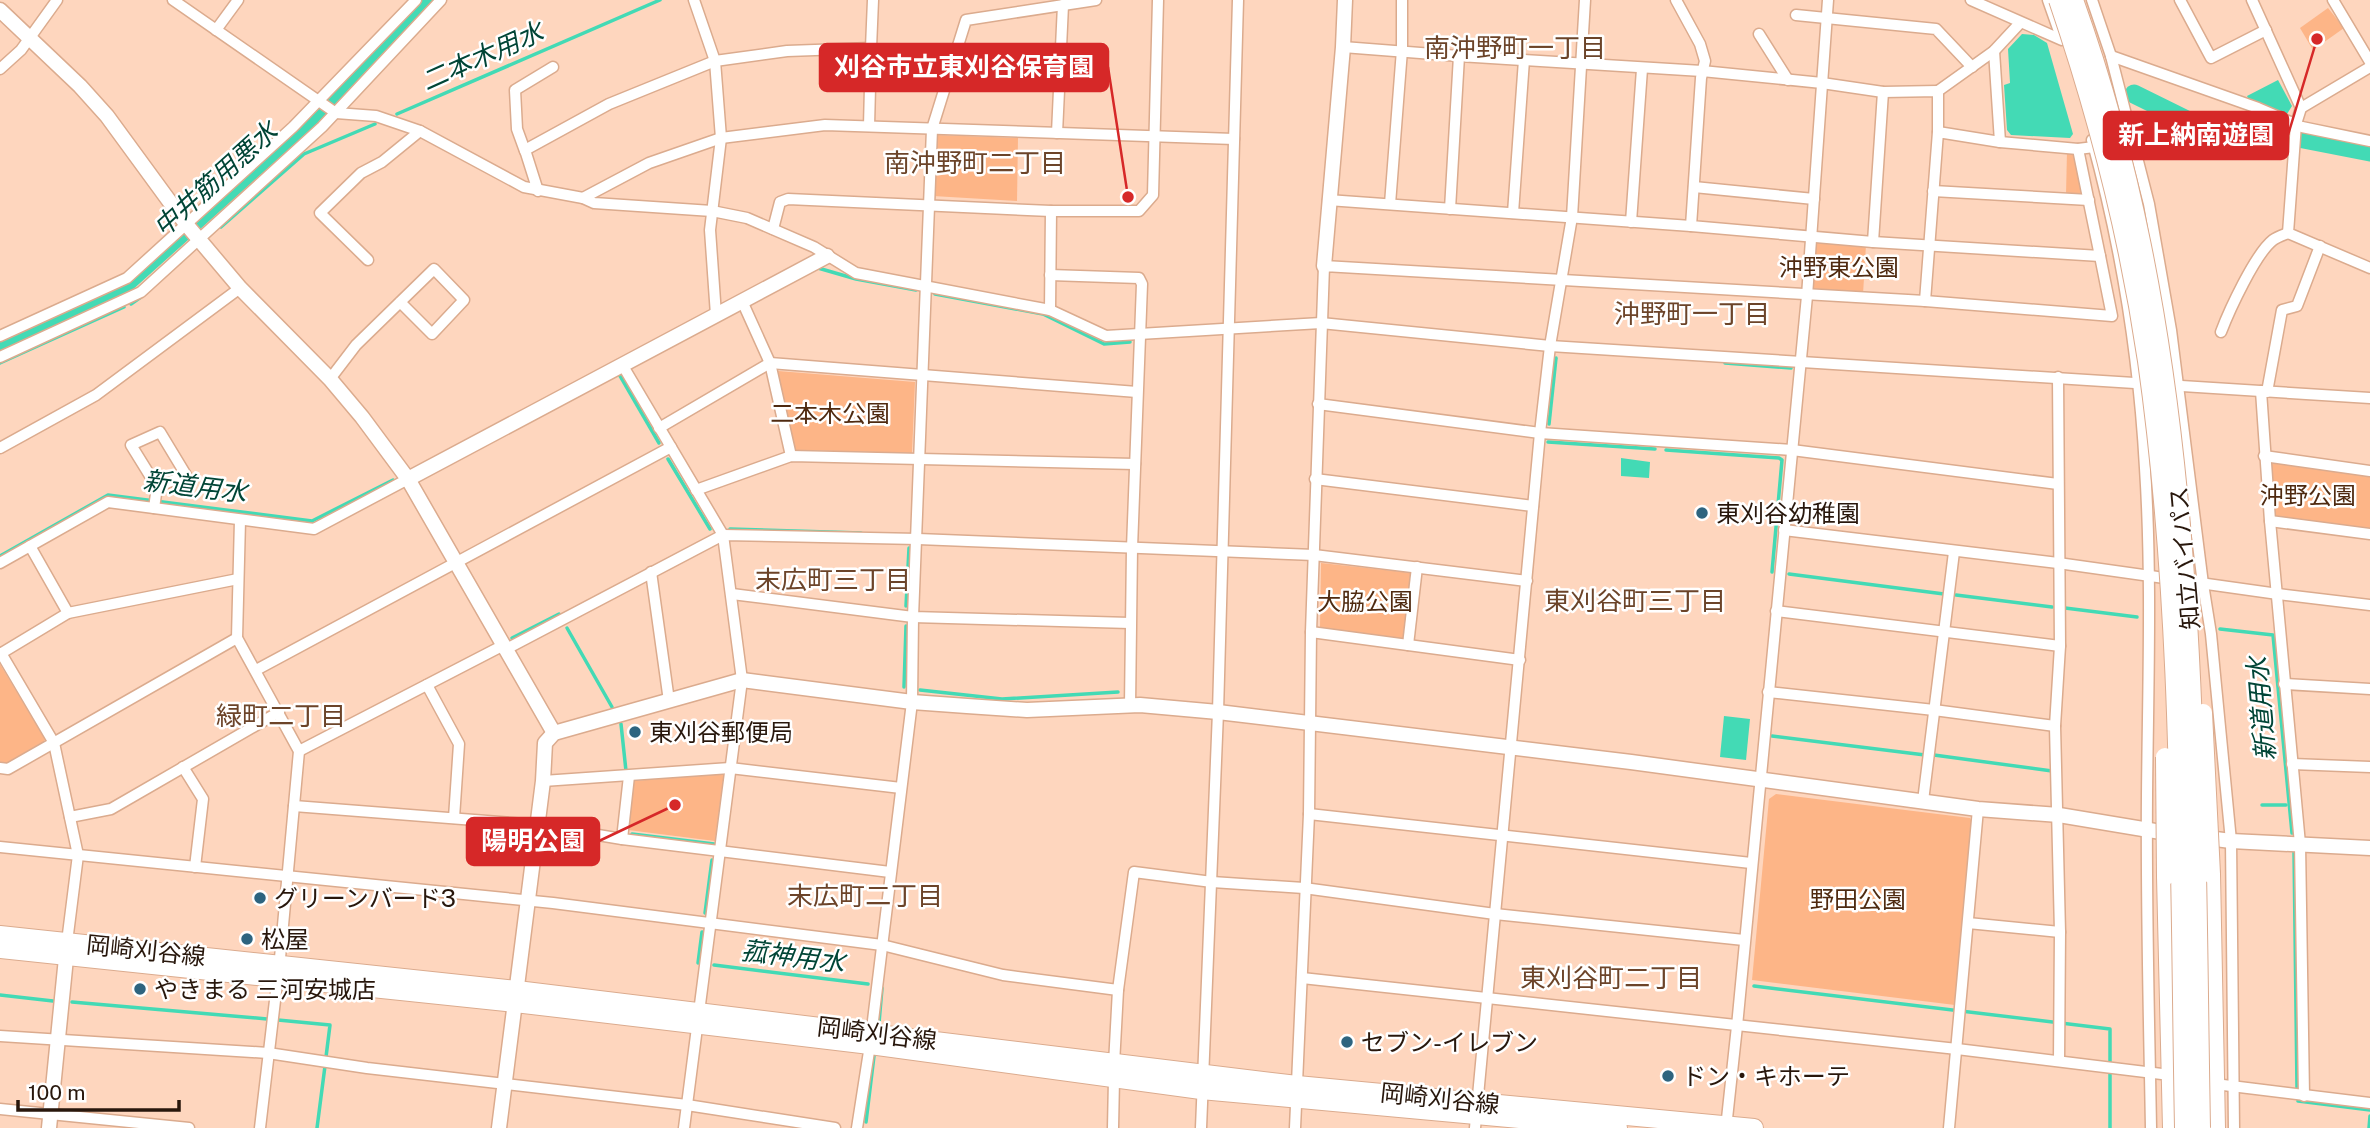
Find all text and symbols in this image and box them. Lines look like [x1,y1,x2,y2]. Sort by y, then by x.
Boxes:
water label: 二本木用水 [416,14,550,97]
district label: 南沖野町一丁目 [1424,32,1606,63]
callout: 刈谷市立東刈谷保育園 [820,44,1108,91]
text: 刈谷市立東刈谷保育園 [834,51,1094,82]
callout: 新上納南遊園 [2104,112,2288,159]
water label: 中井筋用悪水 [147,113,286,243]
text: 新上納南遊園 [2118,119,2274,150]
district label: 南沖野町二丁目 [884,147,1066,178]
park label: 沖野東公園 [1779,253,1899,281]
district label: 沖野町一丁目 [1614,298,1770,329]
park label: 二本木公園 [770,399,890,427]
water label: 新道用水 [141,464,251,508]
park label: 沖野公園 [2260,481,2356,509]
street label: 知立バイパス [2164,485,2204,631]
place label: 東刈谷幼稚園 [1716,499,1860,527]
marker: 東刈谷幼稚園 [1694,505,1710,521]
district label: 末広町三丁目 [755,564,911,595]
district label: 東刈谷町三丁目 [1544,585,1726,616]
park label: 大脇公園 [1317,587,1413,615]
water label: 新道用水 [2241,653,2281,762]
district label: 緑町二丁目 [216,700,346,731]
place label: 東刈谷郵便局 [649,718,793,746]
marker: 東刈谷郵便局 [627,724,643,740]
callout: 陽明公園 [467,818,599,865]
text: 陽明公園 [481,825,585,856]
district label: 末広町二丁目 [787,880,943,911]
place label: グリーンバード3 [274,884,456,912]
park label: 野田公園 [1810,885,1906,913]
marker: グリーンバード3 [252,890,268,906]
place label: 松屋 [261,925,309,953]
street label: 岡崎刈谷線 [85,930,207,970]
marker: 松屋 [239,931,255,947]
water label: 菰神用水 [739,934,849,978]
district label: 東刈谷町二丁目 [1520,962,1702,993]
place label: やきまる 三河安城店 [154,975,376,1003]
marker: やきまる 三河安城店 [132,981,148,997]
street label: 岡崎刈谷線 [816,1012,938,1054]
place label: セブン-イレブン [1361,1028,1538,1056]
marker: セブン-イレブン [1339,1034,1355,1050]
place label: ドン・キホーテ [1682,1062,1850,1090]
scale bar [18,1068,178,1112]
marker: ドン・キホーテ [1660,1068,1676,1084]
street label: 岡崎刈谷線 [1379,1078,1501,1118]
text: 100 m [28,1080,85,1105]

